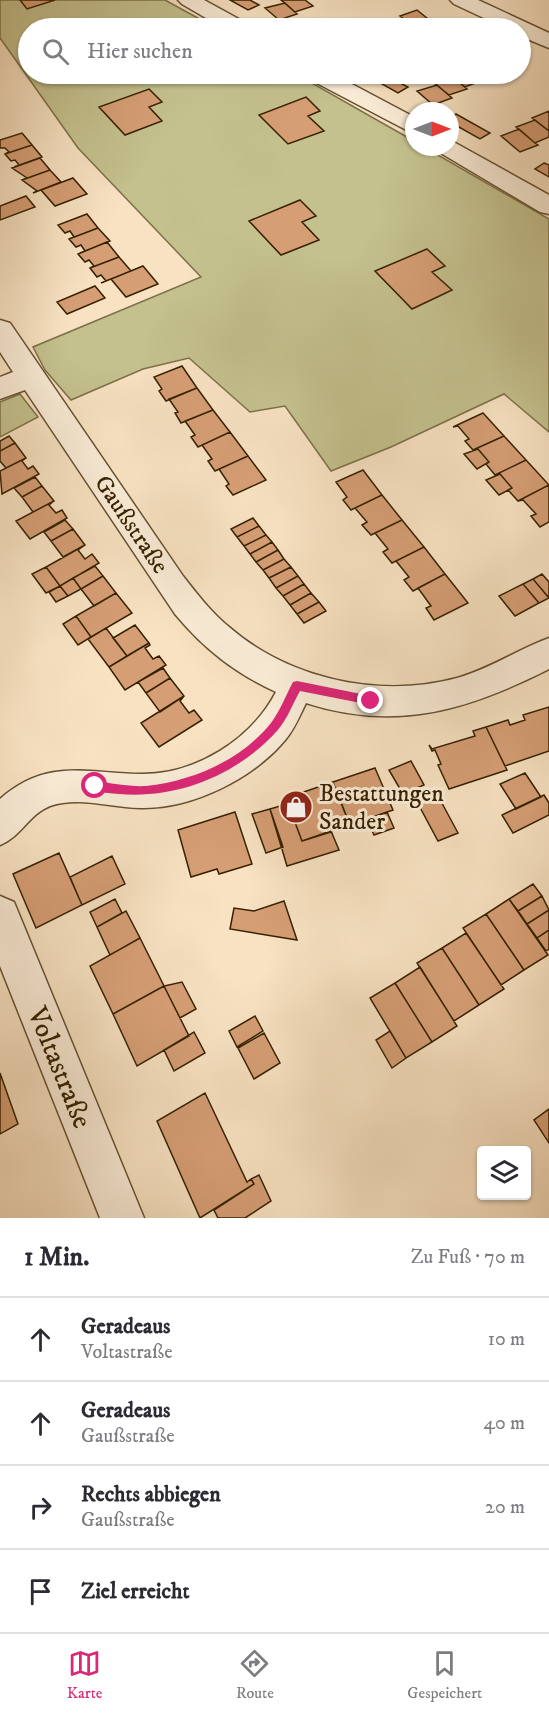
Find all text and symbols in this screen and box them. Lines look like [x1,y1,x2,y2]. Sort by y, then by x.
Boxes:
search box [18,18,531,84]
icon: search [39,35,72,68]
text: Hier suchen [87,38,193,65]
north arrow [405,102,459,156]
street label: Gaußstraße [87,470,175,580]
route end [357,687,383,713]
route start [81,772,107,798]
place label: Bestattungen Sander [319,779,444,837]
shop icon: Bestattungen Sander [278,789,314,825]
street label: Voltastraße [19,1001,100,1133]
map controls [477,1146,531,1200]
button: layers [477,1146,531,1200]
text: 1 Min. [24,1241,89,1274]
text: Zu Fuß · 70 m [411,1245,525,1270]
text: Geradeaus [81,1313,170,1340]
icon: ahead [24,1323,57,1356]
text: 10 m [488,1327,525,1352]
text: Voltastraße [81,1340,172,1365]
text: Geradeaus [81,1397,170,1424]
icon: ahead [24,1407,57,1440]
text: 40 m [483,1411,525,1436]
text: Gaußstraße [81,1424,175,1449]
text: Rechts abbiegen [81,1481,221,1508]
icon: right [24,1491,57,1524]
text: 20 m [485,1495,525,1520]
text: Gaußstraße [81,1508,175,1533]
icon: arrive [24,1575,57,1608]
text: Ziel erreicht [81,1578,189,1605]
tab: Karte [67,1647,103,1703]
tab: Route [236,1647,274,1703]
tab: Gespeichert [407,1647,482,1703]

